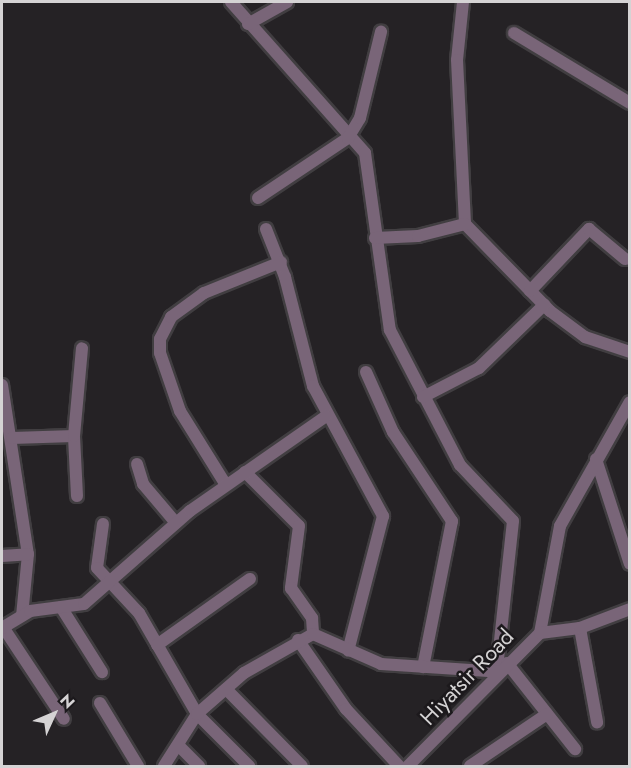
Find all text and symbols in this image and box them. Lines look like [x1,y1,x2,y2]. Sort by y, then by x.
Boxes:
street label: Hiyatsir Road [415,624,519,730]
north arrow [24,684,84,744]
text: N [55,689,80,714]

